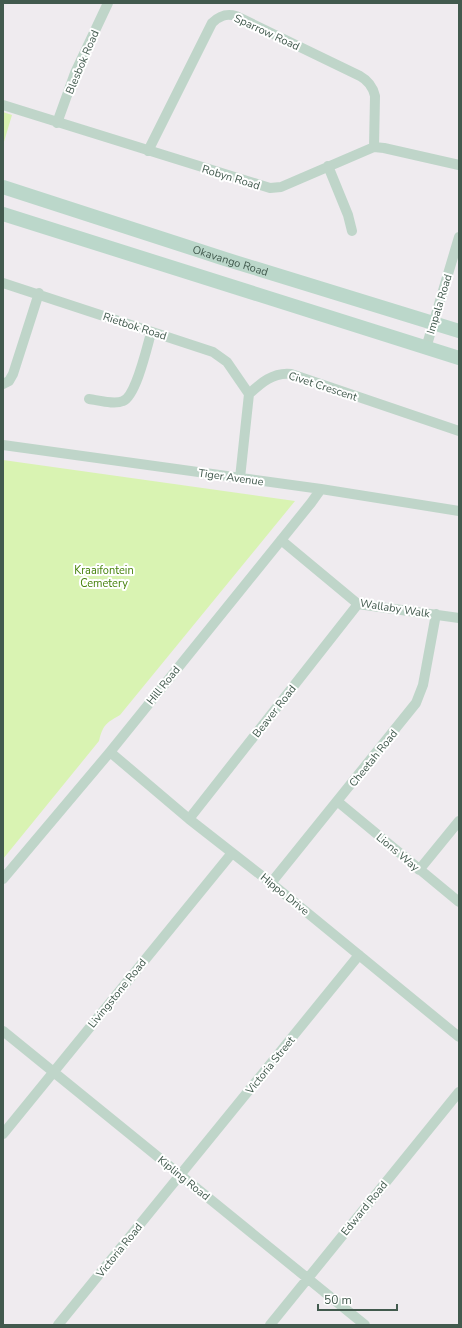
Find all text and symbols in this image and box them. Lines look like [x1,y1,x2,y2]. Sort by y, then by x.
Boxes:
street label: Sparrow Road [232,11,302,54]
street label: Blesbok Road [62,28,103,97]
street label: Robyn Road [200,162,262,193]
street label: Okavango Road [191,242,270,280]
street label: Impala Road [423,272,456,336]
street label: Rietbok Road [101,309,169,344]
street label: Civet Crescent [287,368,359,405]
street label: Tiger Avenue [197,465,265,490]
park label: Kraaifontein Cemetery [74,563,134,591]
street label: Wallaby Walk [359,596,431,621]
street label: Hill Road [143,663,184,708]
street label: Beaver Road [249,682,300,741]
street label: Cheetah Road [346,727,401,790]
street label: Lions Way [373,830,423,875]
street label: Hippo Drive [257,870,312,919]
street label: Livingstone Road [85,956,150,1031]
street label: Victoria Street [242,1033,298,1098]
street label: Kipling Road [155,1153,213,1204]
street label: Edward Road [338,1178,391,1239]
street label: Victoria Road [92,1220,146,1281]
scale bar [318,1286,397,1312]
text: 50 m [324,1292,352,1308]

